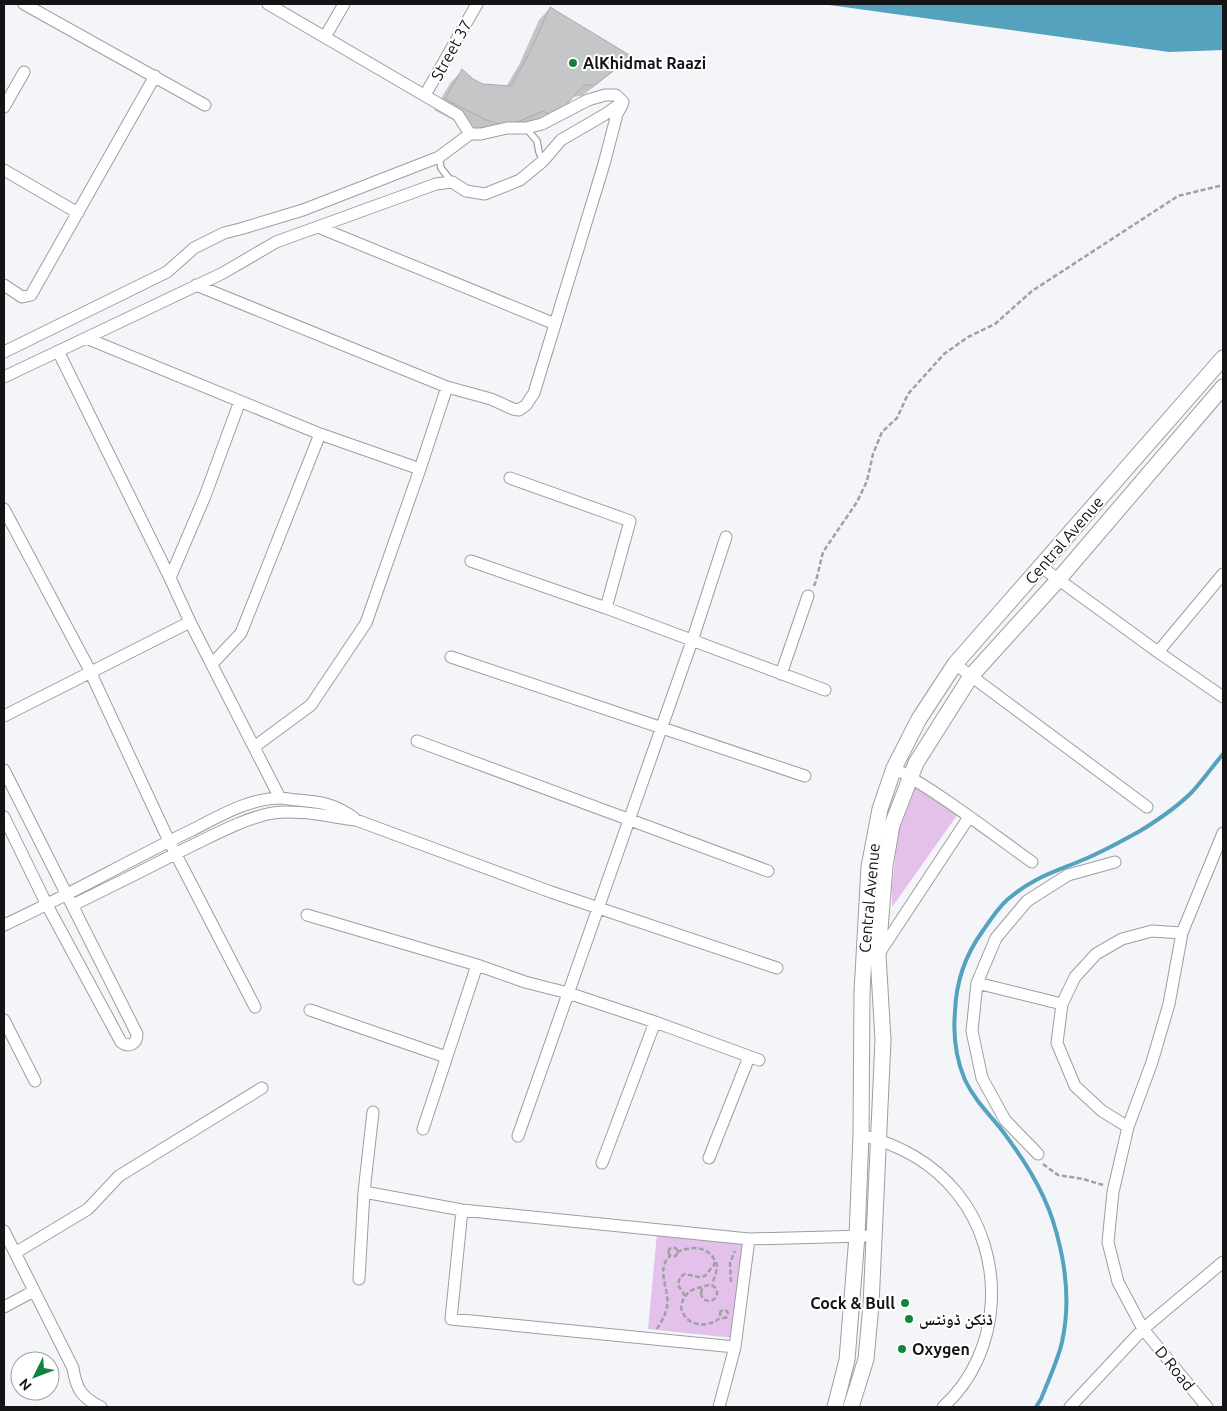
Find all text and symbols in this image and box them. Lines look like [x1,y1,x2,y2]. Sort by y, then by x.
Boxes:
street label: Street 37 [427,17,475,83]
place label: AlKhidmat Raazi [583,54,706,72]
marker: AlKhidmat Raazi [567,57,579,69]
street label: Central Avenue [1021,493,1107,587]
street label: Central Avenue [855,842,883,954]
place label: Cock & Bull [810,1294,895,1312]
marker: Cock & Bull [899,1297,911,1309]
place label: ڈنکن ڈونٹس [919,1310,993,1329]
marker: ڈنکن ڈونٹس [903,1313,915,1325]
place label: Oxygen [912,1340,970,1358]
street label: D Road [1152,1342,1198,1394]
marker: Oxygen [896,1343,908,1355]
north arrow [10,1351,60,1401]
text: N [16,1375,35,1394]

